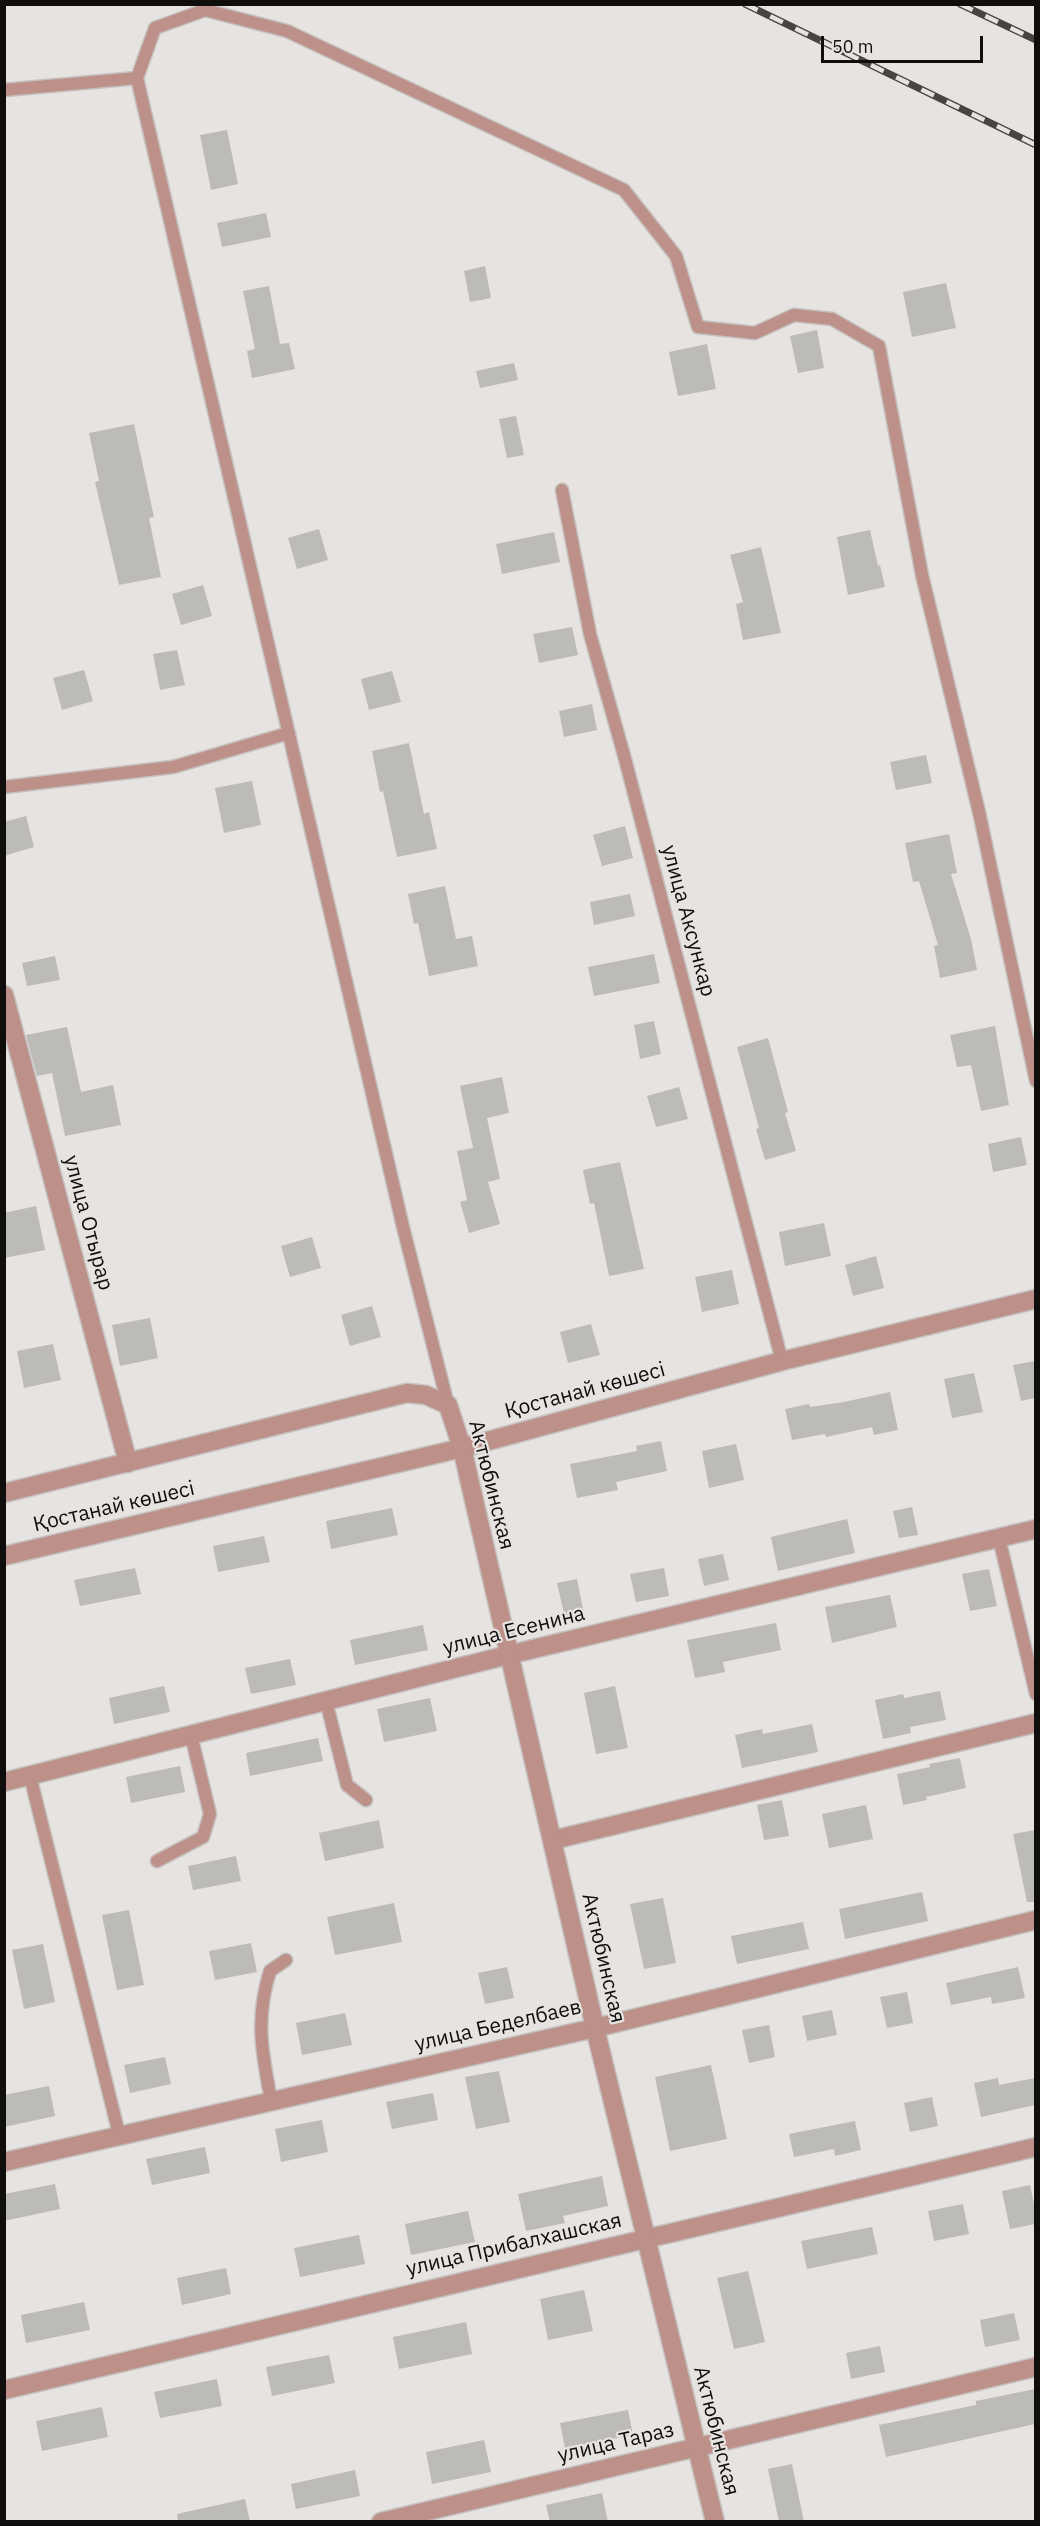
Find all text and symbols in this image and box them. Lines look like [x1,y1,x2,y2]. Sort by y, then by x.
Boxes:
scale bar [824,24,986,62]
text: 50 m [832,35,874,58]
street label: улица Аксункар [656,842,720,1000]
street label: улица Отырар [58,1153,118,1293]
street label: Қостанай көшесі [502,1357,668,1425]
street label: Актюбинская [463,1418,519,1552]
street label: Қостанай көшесі [31,1476,197,1538]
street label: улица Есенина [440,1601,588,1661]
street label: Актюбинская [576,1891,630,2025]
street label: улица Беделбаев [412,1995,584,2057]
street label: улица Прибалхашская [404,2208,624,2282]
street label: Актюбинская [688,2364,744,2498]
street label: улица Тараз [555,2417,677,2469]

